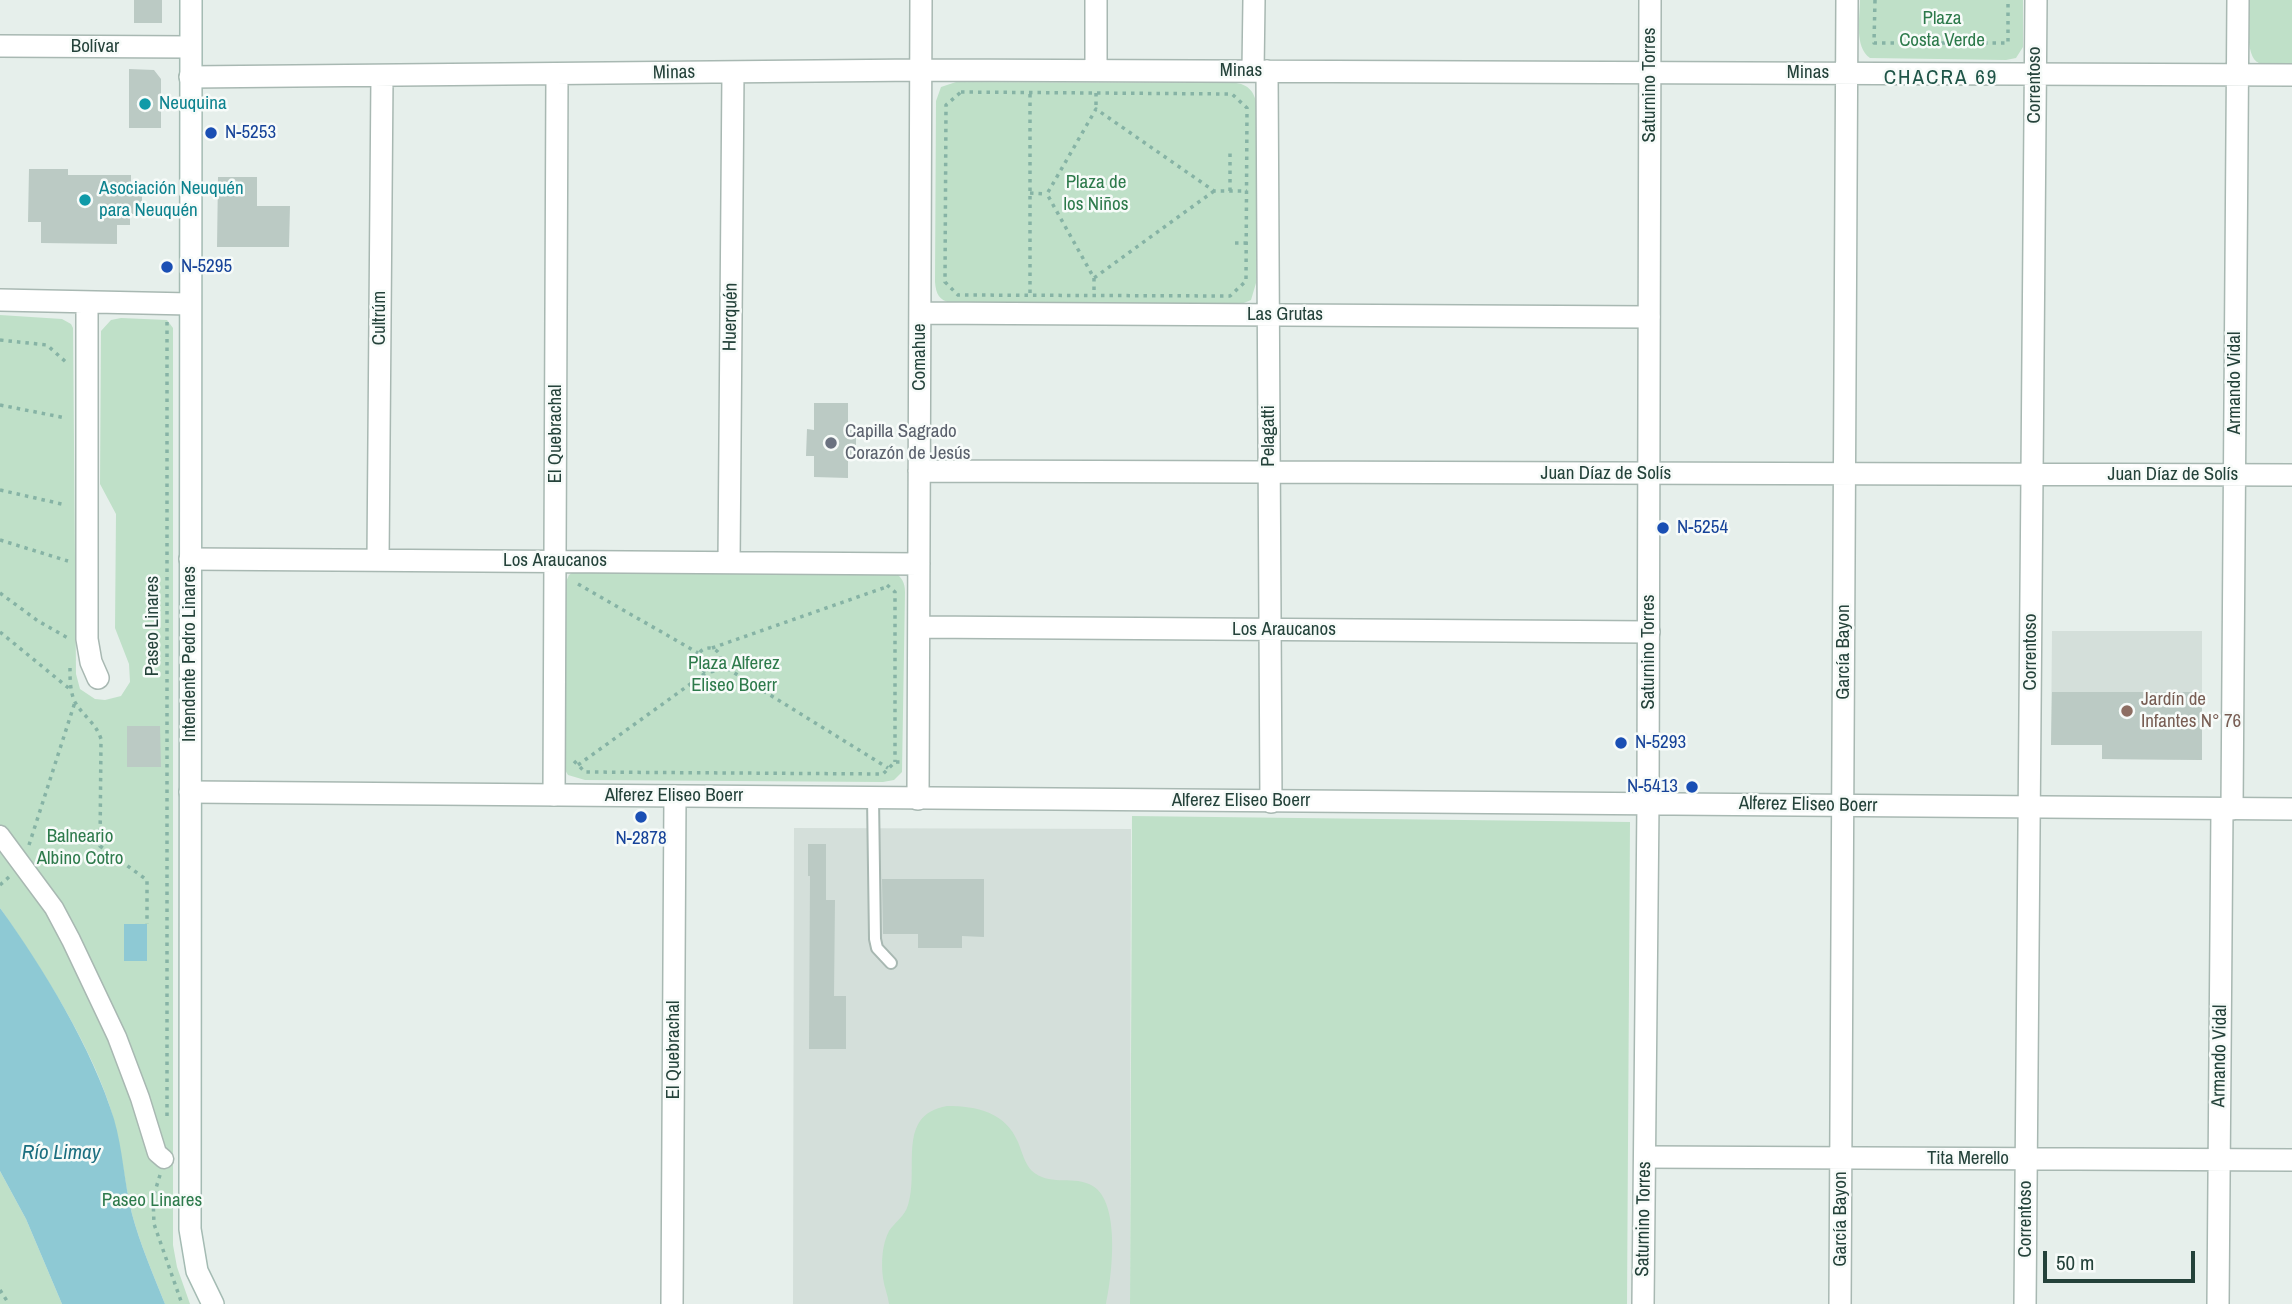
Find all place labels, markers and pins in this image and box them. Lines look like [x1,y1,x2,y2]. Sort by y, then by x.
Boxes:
place label: Neuquina [159,93,227,115]
marker: Neuquina [137,96,153,112]
place label: N-5253 [225,122,276,144]
marker: N-5253 [203,125,219,141]
place label: Asociación Neuquén para Neuquén [99,178,244,222]
marker: Asociación Neuquén para Neuquén [77,192,93,208]
place label: N-5295 [181,256,232,278]
marker: N-5295 [159,259,175,275]
place label: Capilla Sagrado Corazón de Jesús [845,421,971,465]
marker: Capilla Sagrado Corazón de Jesús [823,435,839,451]
place label: N-5254 [1677,517,1728,539]
marker: N-5254 [1655,520,1671,536]
place label: Jardín de Infantes N° 76 [2141,689,2241,733]
marker: Jardín de Infantes N° 76 [2119,703,2135,719]
place label: N-5293 [1635,732,1686,754]
marker: N-5293 [1613,735,1629,751]
place label: N-5413 [1627,776,1678,798]
marker: N-5413 [1684,779,1700,795]
marker: N-2878 [633,809,649,825]
place label: N-2878 [615,828,667,850]

